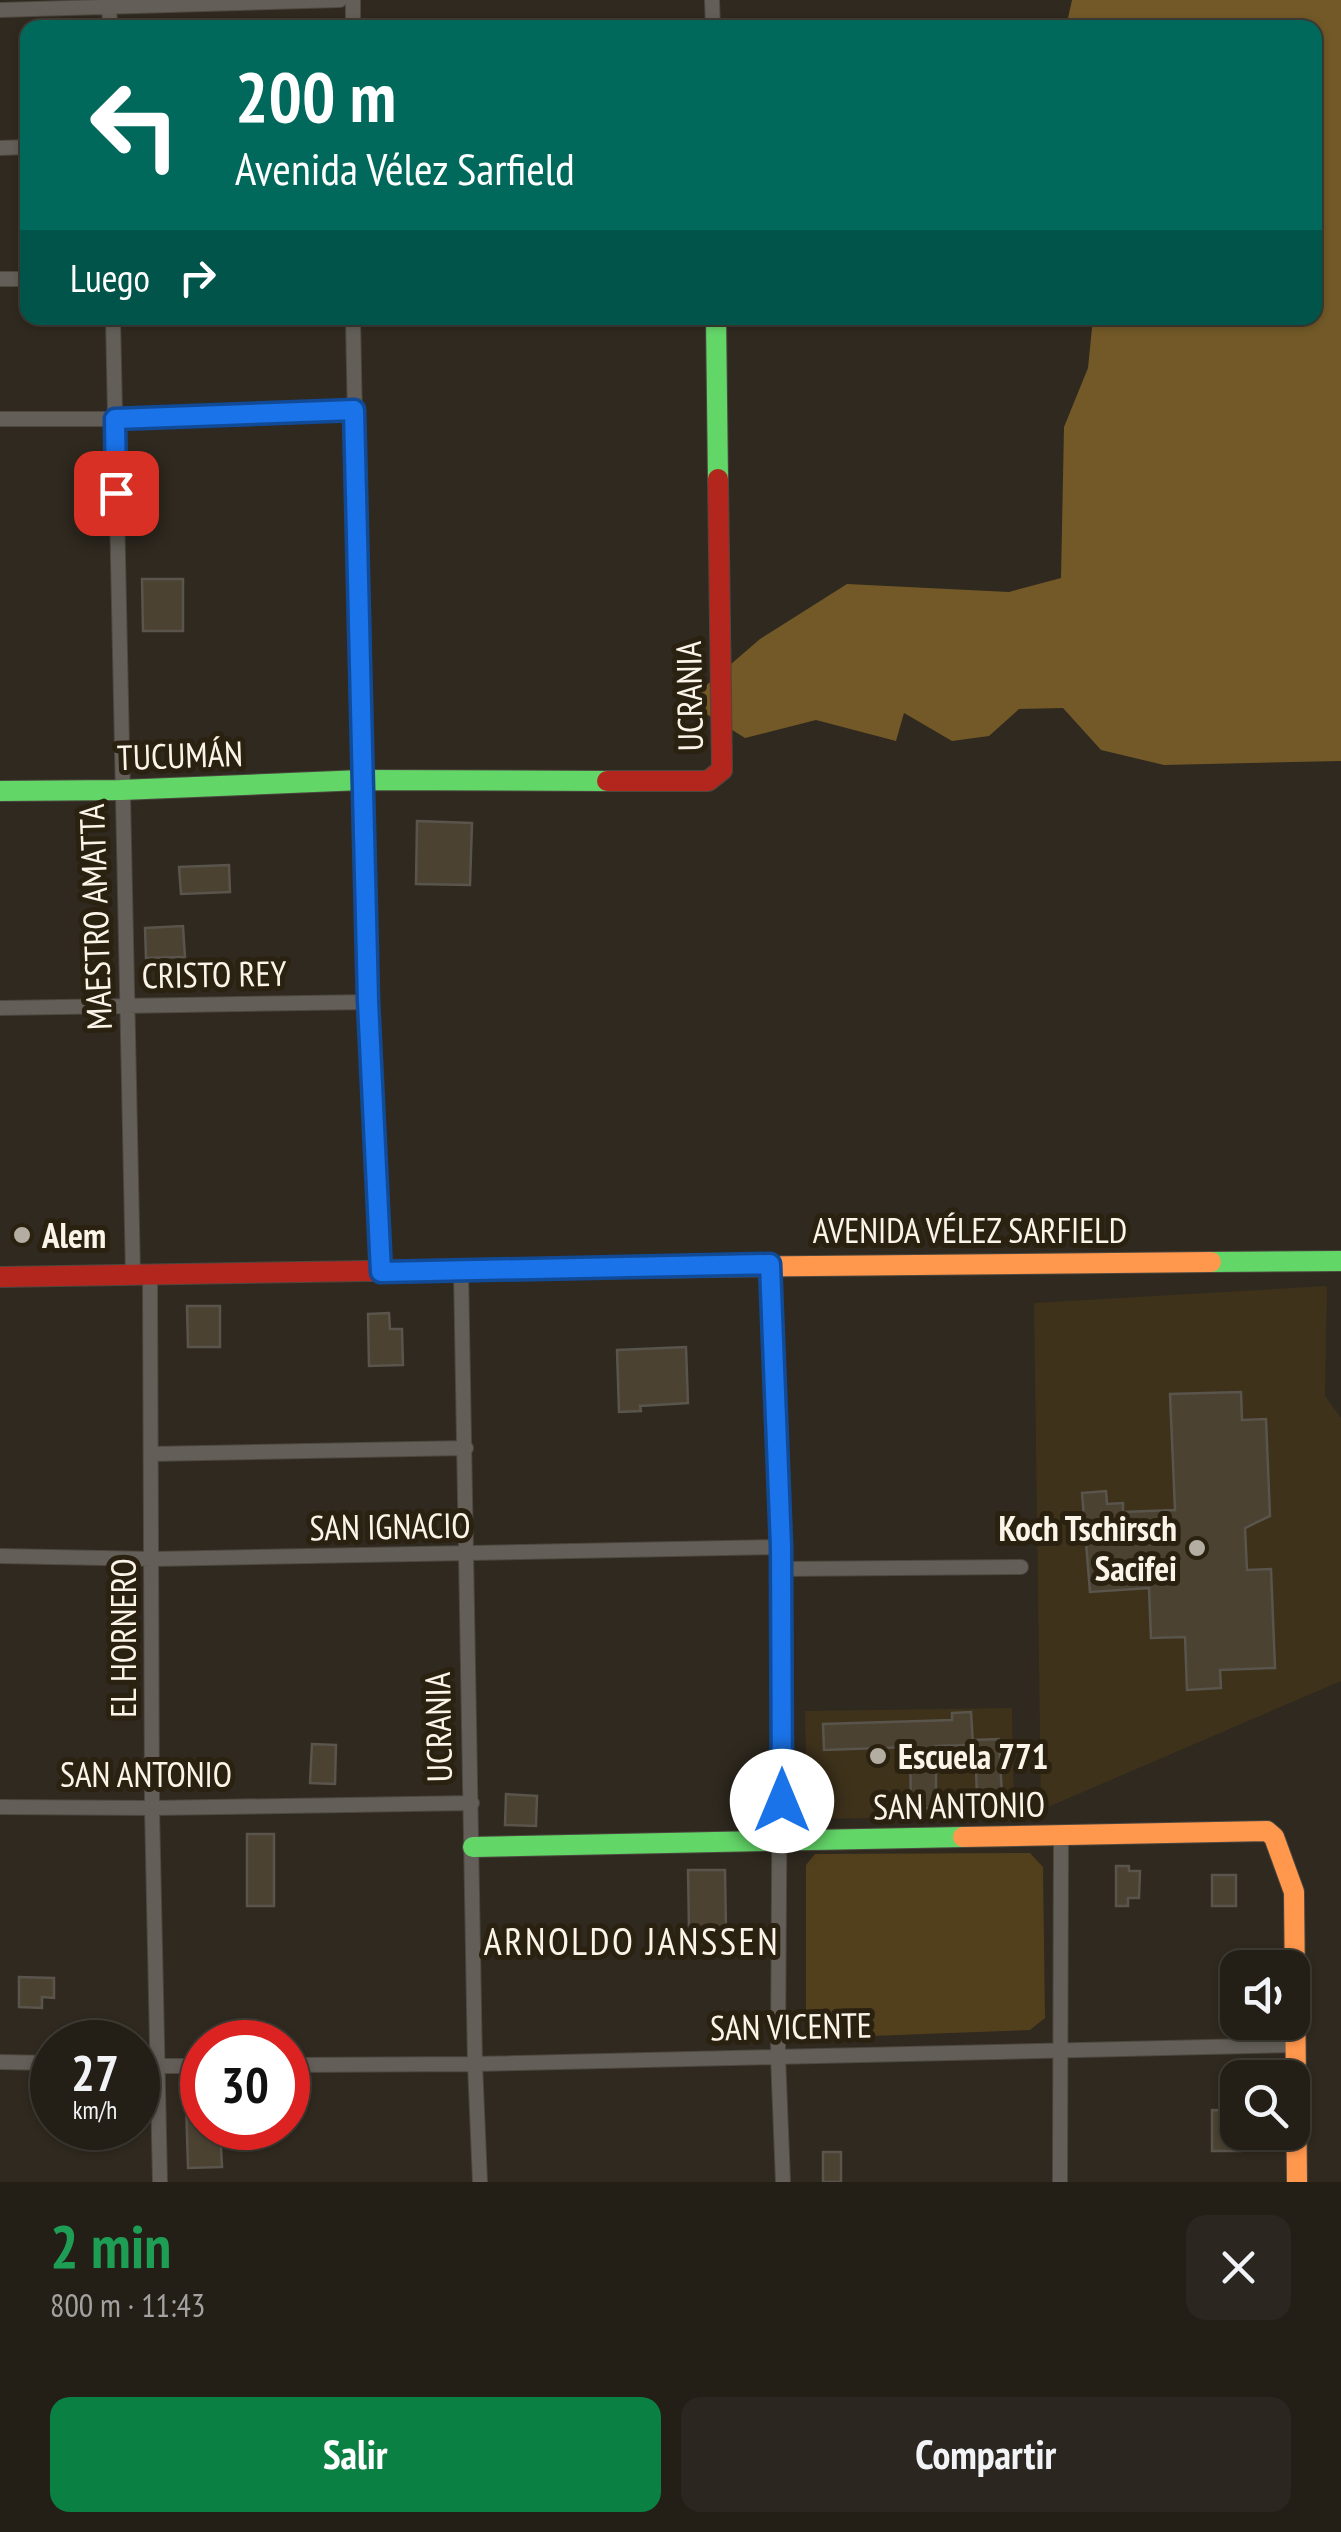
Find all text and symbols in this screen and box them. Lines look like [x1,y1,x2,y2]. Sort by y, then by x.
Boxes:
text: 200 m [235,51,396,141]
icon: left [70,60,200,190]
text: Avenida Vélez Sarfield [235,139,575,197]
icon: right [170,250,225,305]
text: Luego [70,253,150,302]
pin [74,451,159,536]
icon: arrive [89,466,144,521]
street label: UCRANIA [665,640,713,752]
street label: TUCUMÁN [116,730,244,780]
street label: MAESTRO AMATTA [68,803,122,1031]
street label: CRISTO REY [141,950,287,998]
street label: AVENIDA VÉLEZ SARFIELD [813,1207,1127,1253]
place label: Alem [41,1212,106,1258]
marker: Alem [11,1224,33,1246]
street label: SAN IGNACIO [309,1502,471,1550]
place label: Koch Tschirsch Sacifei [998,1505,1177,1591]
marker: Koch Tschirsch Sacifei [1186,1537,1208,1559]
street label: EL HORNERO [100,1558,146,1718]
street label: UCRANIA [414,1671,462,1783]
place label: Escuela 771 [898,1733,1048,1779]
marker: Escuela 771 [867,1745,889,1767]
position arrow [730,1749,834,1853]
street label: SAN ANTONIO [60,1751,232,1797]
street label: SAN ANTONIO [873,1781,1045,1829]
district label: ARNOLDO JANSSEN [484,1916,780,1965]
map controls [1220,1950,1310,2150]
button: sound [1220,1950,1310,2040]
street label: SAN VICENTE [710,2002,872,2050]
speed limit sign: 30 [180,2020,310,2150]
text: 27 [71,2040,119,2105]
button: search [1220,2060,1310,2150]
text: km/h [73,2094,117,2126]
text: 2 min [50,2207,171,2285]
button: close [1186,2215,1291,2320]
text: 800 m · 11:43 [50,2284,205,2326]
button: Salir [50,2397,661,2512]
button: Compartir [681,2397,1291,2512]

